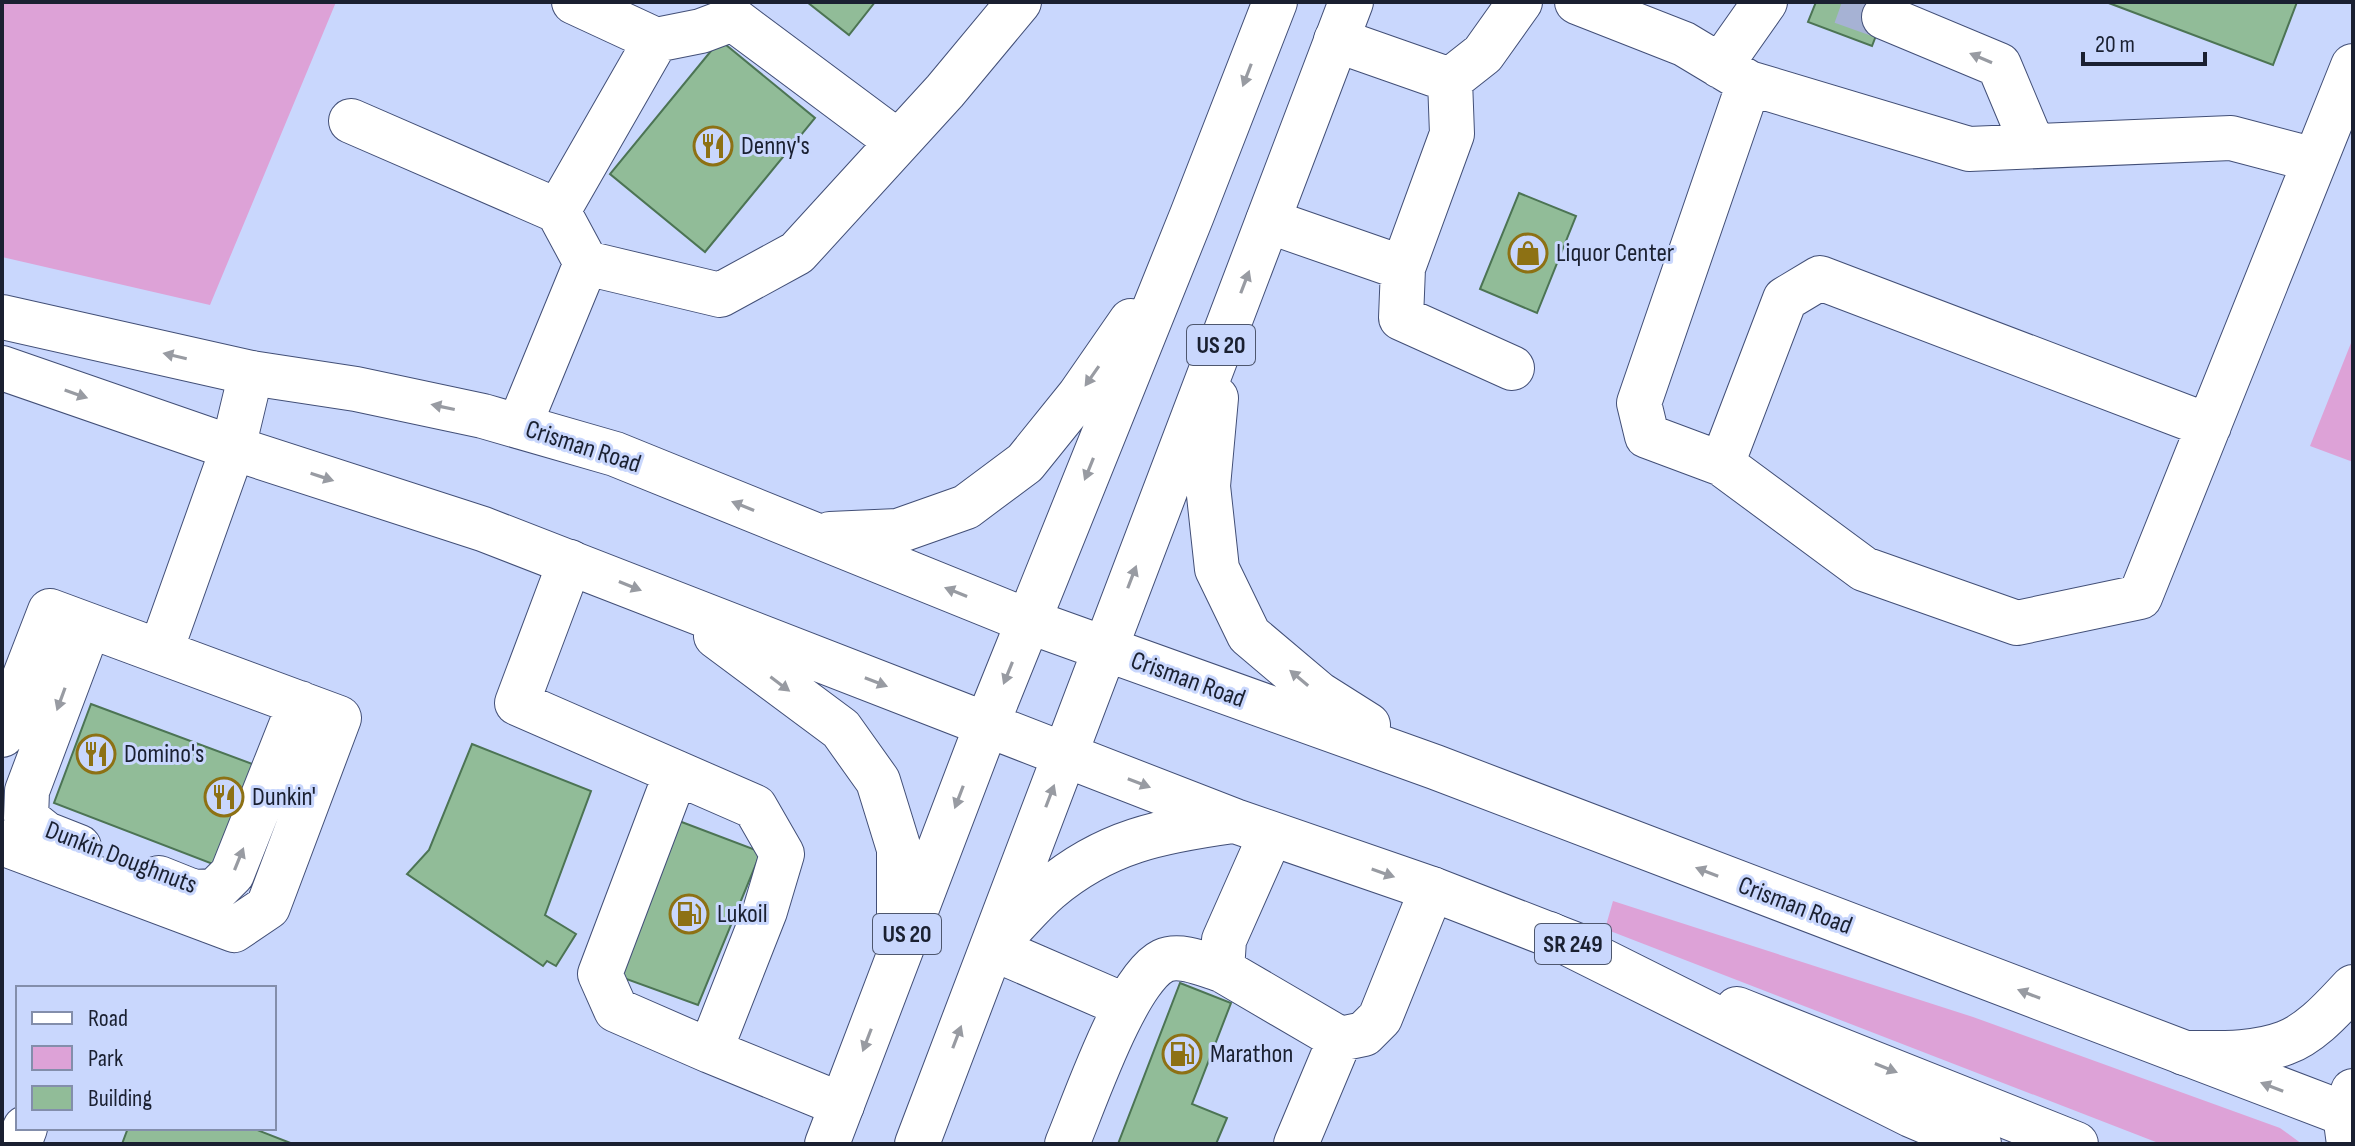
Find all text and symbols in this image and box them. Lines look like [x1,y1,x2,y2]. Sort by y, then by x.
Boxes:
scale bar [2083,16,2205,66]
text: 20 m [2095,30,2135,59]
one-way arrow [1970,52,1993,65]
one-way arrow [1240,63,1253,87]
restaurant icon: Denny's [692,125,734,167]
place label: Denny's [741,131,810,162]
shop icon: Liquor Center [1507,232,1549,274]
place label: Liquor Center [1556,238,1675,269]
one-way arrow [1239,269,1252,293]
road number: US 20 [1187,325,1255,365]
one-way arrow [162,349,187,362]
one-way arrow [1085,366,1100,387]
one-way arrow [64,388,88,400]
one-way arrow [430,400,455,413]
street label: Crisman Road [521,414,645,480]
one-way arrow [1083,457,1096,481]
one-way arrow [310,471,334,484]
one-way arrow [731,499,755,512]
one-way arrow [1126,565,1139,589]
one-way arrow [618,580,642,593]
one-way arrow [944,585,968,598]
street label: Crisman Road [1127,645,1249,715]
one-way arrow [1001,661,1014,685]
one-way arrow [1290,670,1310,687]
one-way arrow [769,675,790,691]
one-way arrow [864,676,888,689]
one-way arrow [54,687,67,711]
restaurant icon: Domino's [75,733,117,775]
place label: Domino's [124,739,204,770]
restaurant icon: Dunkin' [203,776,245,818]
one-way arrow [1127,777,1151,790]
place label: Dunkin' [252,782,316,813]
one-way arrow [1044,784,1057,808]
one-way arrow [952,785,965,809]
street label: Dunkin Doughnuts [41,815,201,901]
one-way arrow [232,847,245,871]
one-way arrow [1695,865,1719,878]
one-way arrow [1371,867,1395,879]
street label: Crisman Road [1734,870,1856,942]
fuel station icon: Lukoil [668,893,710,935]
place label: Lukoil [717,899,767,930]
road number: US 20 [873,914,941,954]
road number: SR 249 [1535,924,1611,964]
legend [16,986,276,1130]
one-way arrow [2017,987,2041,1000]
text: Road [88,1004,128,1033]
one-way arrow [951,1025,964,1049]
one-way arrow [860,1028,873,1052]
fuel station icon: Marathon [1161,1033,1203,1075]
place label: Marathon [1210,1039,1294,1070]
text: Park [88,1044,123,1073]
one-way arrow [1874,1062,1898,1075]
one-way arrow [2260,1080,2284,1093]
text: Building [88,1084,152,1113]

